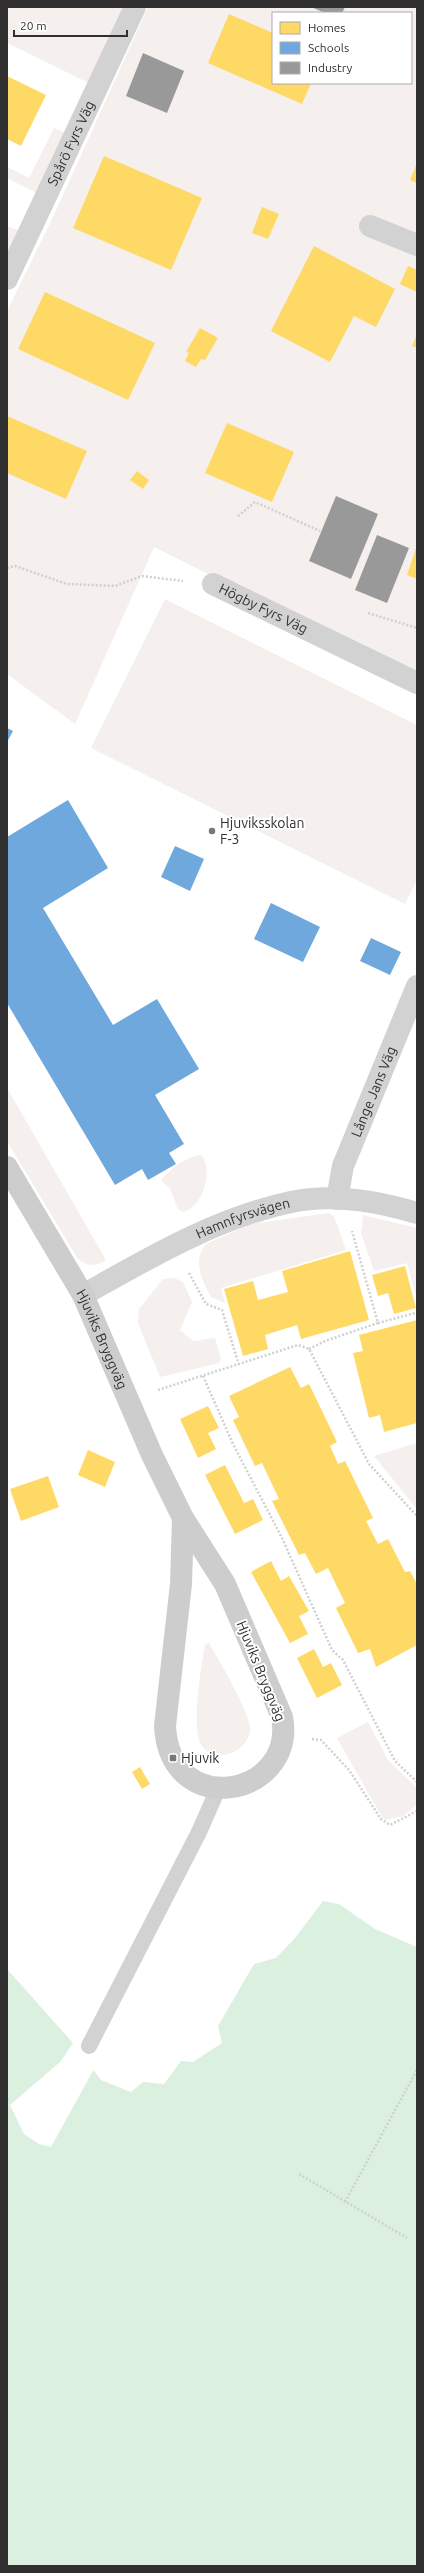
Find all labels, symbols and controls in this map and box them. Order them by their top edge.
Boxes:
scale bar [14,12,127,38]
legend [272,12,412,84]
text: 20 m [20,19,47,32]
text: Homes [308,21,346,34]
text: Schools [308,41,349,54]
text: Industry [308,61,353,74]
street label: Spårö Fyrs Väg [44,98,98,188]
street label: Högby Fyrs Väg [216,580,310,637]
place label: Hjuviksskolan F-3 [220,815,304,847]
marker: Hjuviksskolan F-3 [207,826,217,836]
street label: Långe Jans Väg [348,1044,399,1139]
street label: Hamnfyrsvägen [193,1194,291,1242]
street label: Hjuviks Bryggväg [73,1286,131,1392]
street label: Hjuviks Bryggväg [234,1618,288,1724]
place label: Hjuvik [181,1750,219,1766]
marker: Hjuvik [168,1753,178,1763]

